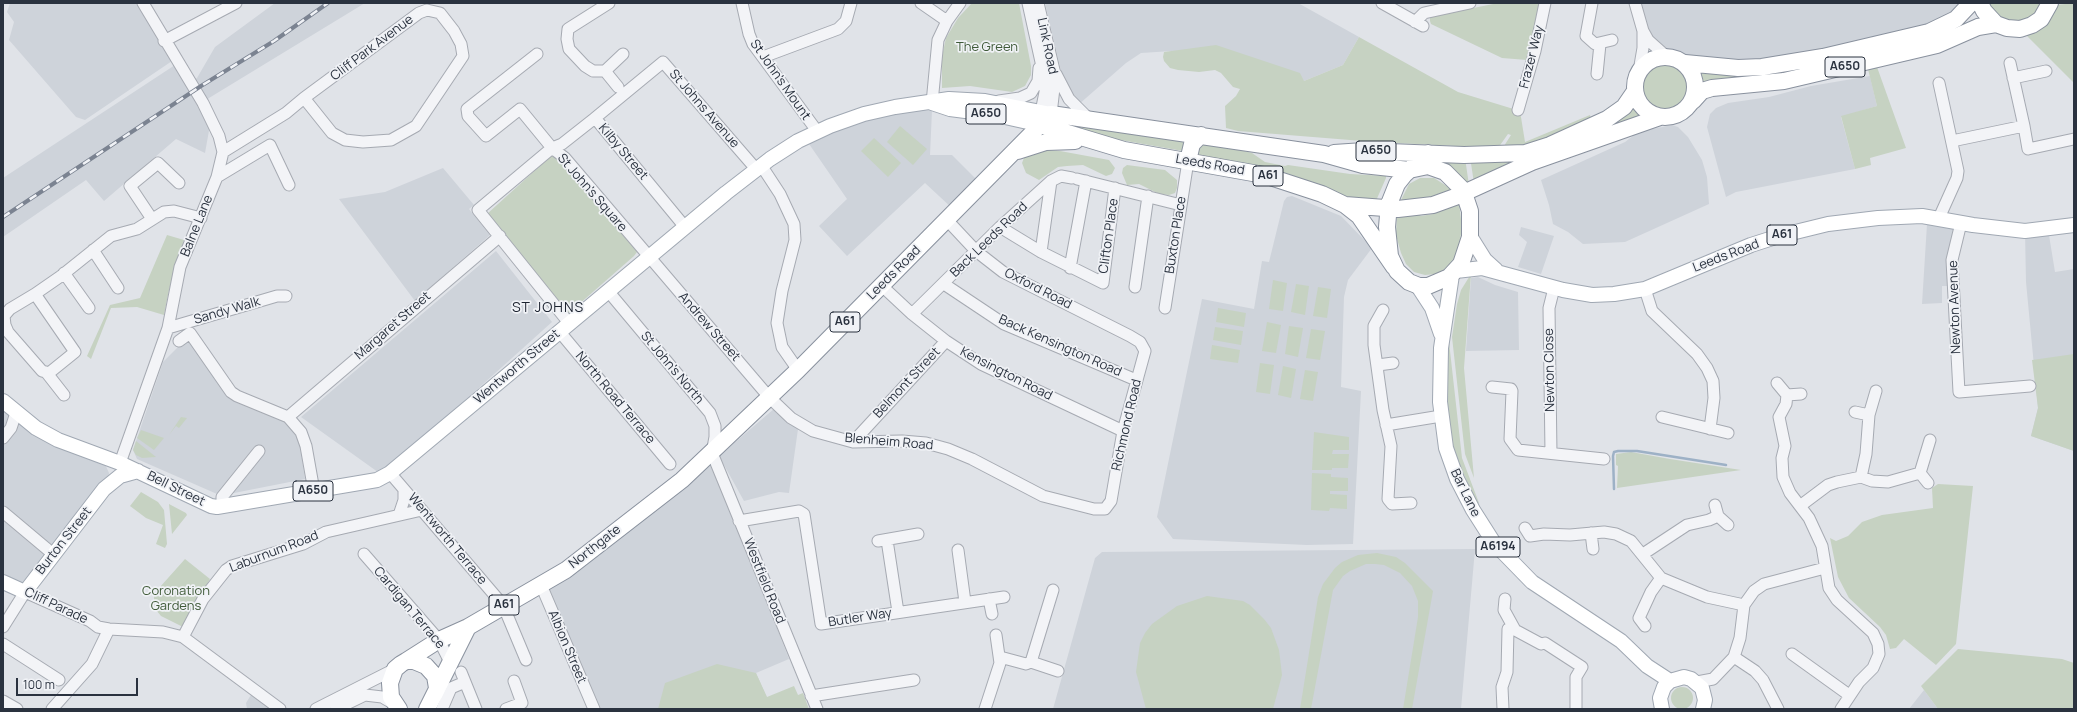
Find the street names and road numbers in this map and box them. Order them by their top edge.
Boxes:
street label: Cliff Park Avenue [328,12,416,84]
street label: Link Road [1033,16,1061,76]
street label: Frazer Way [1517,24,1547,90]
street label: St John's Mount [746,37,814,123]
road number: A650 [1825,57,1865,77]
street label: St Johns Avenue [666,67,742,151]
road number: A650 [966,104,1006,124]
street label: Kilby Street [595,121,651,183]
road number: A650 [1356,141,1396,161]
street label: St John's Square [554,151,630,235]
street label: Leeds Road [1174,151,1246,179]
road number: A61 [1253,166,1283,186]
street label: Balne Lane [178,193,216,259]
street label: Buxton Place [1162,195,1190,275]
street label: Clifton Place [1096,197,1122,275]
street label: Back Leeds Road [947,199,1031,281]
road number: A61 [1767,225,1797,245]
street label: Leeds Road [1691,236,1761,276]
street label: Leeds Road [864,243,924,303]
street label: Newton Avenue [1946,260,1964,354]
street label: Oxford Road [1002,265,1074,313]
street label: Margaret Street [352,289,434,363]
street label: Andrew Street [675,289,743,365]
street label: Sandy Walk [192,294,262,328]
road number: A61 [830,312,860,332]
street label: Back Kensington Road [996,312,1124,380]
street label: Wentworth Street [471,326,563,408]
street label: Newton Close [1541,328,1559,412]
street label: St John's North [637,329,707,407]
street label: Belmont Street [870,344,944,422]
street label: Kensington Road [957,344,1055,404]
street label: North Road Terrace [572,349,658,447]
street label: Richmond Road [1109,378,1145,472]
street label: Blenheim Road [844,430,934,454]
street label: Bar Lane [1447,466,1483,520]
street label: Bell Street [145,468,207,510]
road number: A650 [293,481,333,501]
street label: Wentworth Terrace [404,490,490,588]
street label: Burton Street [33,504,95,578]
street label: Northgate [566,522,624,572]
street label: Laburnum Road [227,528,321,576]
street label: Westfield Road [740,536,788,626]
road number: A6194 [1476,537,1520,557]
street label: Cardigan Terrace [370,564,448,652]
street label: Cliff Parade [22,584,90,628]
road number: A61 [489,595,519,615]
street label: Butler Way [827,605,893,631]
street label: Albion Street [545,608,589,686]

